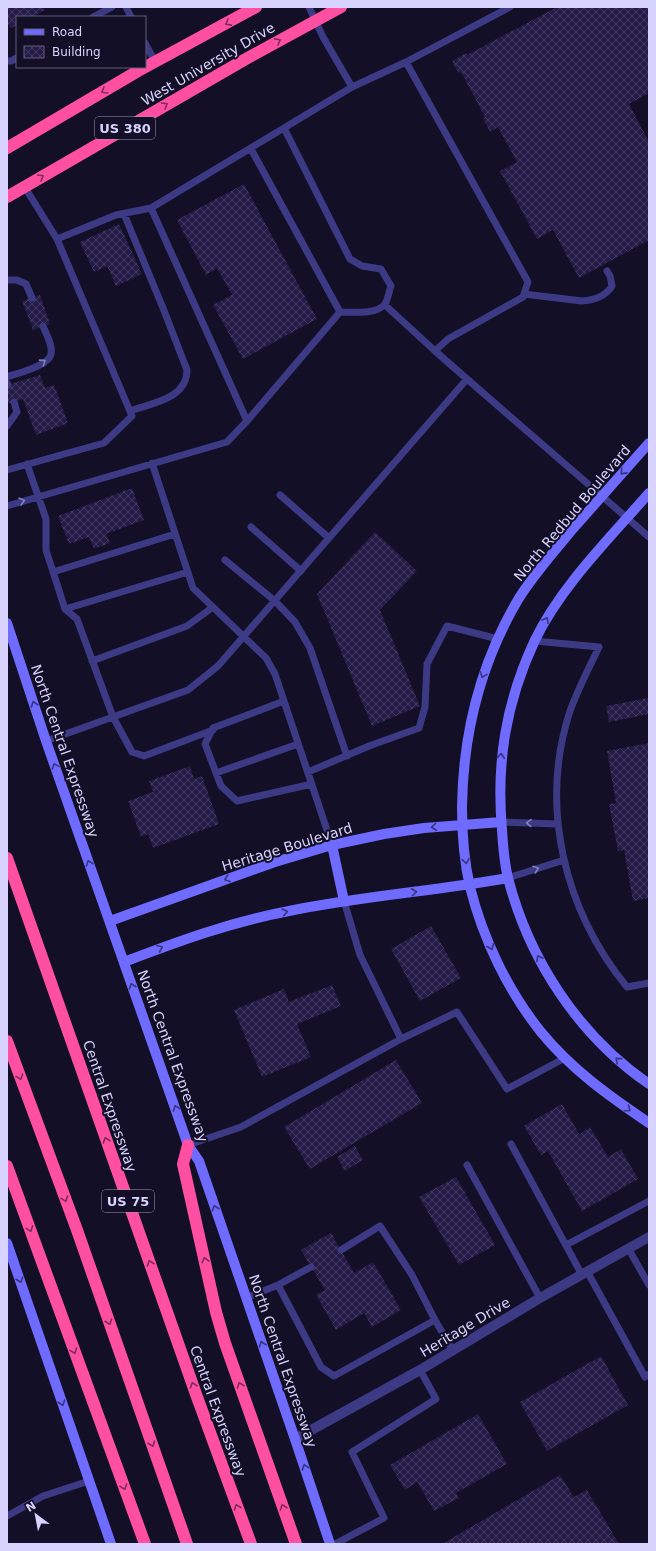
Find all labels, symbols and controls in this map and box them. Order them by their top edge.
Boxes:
legend [16,16,146,68]
one-way arrow [224,18,232,25]
street label: West University Drive [139,19,277,109]
text: Road [52,25,82,39]
one-way arrow [274,39,281,46]
text: Building [52,45,101,59]
one-way arrow [101,86,108,93]
one-way arrow [161,103,168,110]
road number: US 380 [95,117,155,139]
one-way arrow [36,175,44,182]
one-way arrow [39,360,46,367]
street label: North Redbud Boulevard [511,442,633,584]
one-way arrow [620,467,628,475]
one-way arrow [19,497,26,506]
one-way arrow [541,617,548,624]
street label: North Central Expressway [28,662,102,840]
one-way arrow [479,672,488,679]
one-way arrow [30,700,38,707]
one-way arrow [497,753,506,759]
one-way arrow [51,763,59,770]
one-way arrow [526,819,532,827]
street label: Heritage Boulevard [220,820,354,874]
one-way arrow [431,822,437,831]
one-way arrow [461,858,470,864]
one-way arrow [86,860,94,867]
one-way arrow [533,865,540,874]
one-way arrow [224,874,231,882]
one-way arrow [410,888,417,897]
one-way arrow [282,908,288,916]
one-way arrow [486,942,494,950]
one-way arrow [156,945,164,953]
one-way arrow [536,954,544,962]
street label: North Central Expressway [134,968,212,1144]
one-way arrow [129,982,137,989]
street label: Central Expressway [80,1038,140,1174]
one-way arrow [615,1057,623,1064]
one-way arrow [16,1074,24,1081]
one-way arrow [624,1104,631,1112]
one-way arrow [172,1105,180,1112]
one-way arrow [103,1137,111,1144]
road number: US 75 [102,1190,154,1212]
one-way arrow [61,1196,69,1203]
one-way arrow [211,1205,220,1212]
one-way arrow [25,1226,34,1233]
one-way arrow [201,1257,209,1263]
one-way arrow [146,1259,154,1266]
street label: North Central Expressway [246,1272,320,1450]
one-way arrow [15,1276,24,1283]
street label: Heritage Drive [417,1294,513,1360]
one-way arrow [104,1318,113,1325]
one-way arrow [259,1341,267,1348]
street label: Central Expressway [187,1343,249,1479]
one-way arrow [70,1348,78,1355]
one-way arrow [236,1381,245,1388]
one-way arrow [189,1382,197,1389]
one-way arrow [58,1399,66,1406]
one-way arrow [147,1441,156,1448]
one-way arrow [301,1464,309,1471]
one-way arrow [119,1483,127,1490]
north arrow [16,1495,56,1535]
text: N [24,1499,38,1515]
one-way arrow [233,1504,242,1511]
one-way arrow [280,1504,288,1511]

